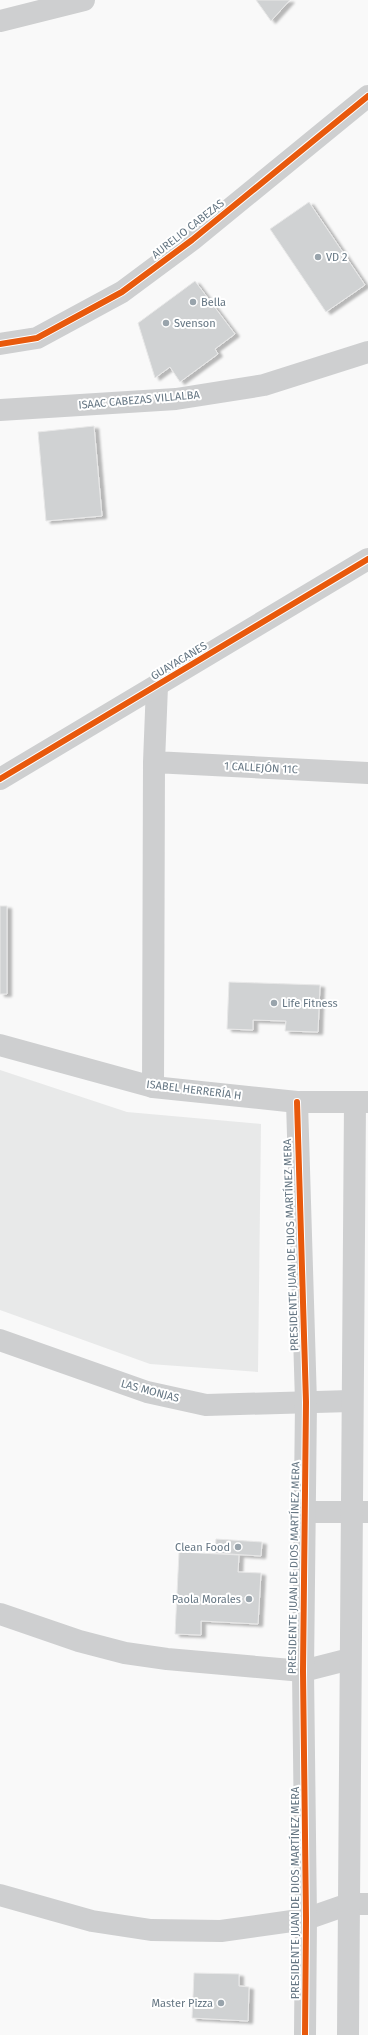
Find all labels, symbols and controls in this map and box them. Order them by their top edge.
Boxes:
street label: AURELIO CABEZAS [149,197,227,261]
place label: VD 2 [326,251,348,264]
marker: VD 2 [313,252,323,262]
place label: Bella [201,296,226,309]
marker: Bella [188,297,198,307]
place label: Svenson [174,317,216,330]
marker: Svenson [161,318,171,328]
street label: ISAAC CABEZAS VILLALBA [78,388,201,412]
street label: GUAYACANES [149,639,209,683]
street label: 1 CALLEJÓN 11C [224,759,298,776]
place label: Life Fitness [282,997,338,1010]
marker: Life Fitness [269,998,279,1008]
street label: ISABEL HERRERÍA H [146,1077,242,1102]
street label: PRESIDENTE JUAN DE DIOS MARTÍNEZ MERA [280,1138,301,1352]
street label: LAS MONJAS [119,1377,181,1405]
street label: PRESIDENTE JUAN DE DIOS MARTÍNEZ MERA [285,1461,302,1674]
place label: Clean Food [175,1541,230,1554]
marker: Clean Food [233,1542,243,1552]
place label: Paola Morales [172,1593,241,1606]
marker: Paola Morales [244,1594,254,1604]
street label: PRESIDENTE JUAN DE DIOS MARTÍNEZ MERA [288,1786,302,1999]
place label: Master Pizza [152,1997,213,2010]
marker: Master Pizza [216,1998,226,2008]

